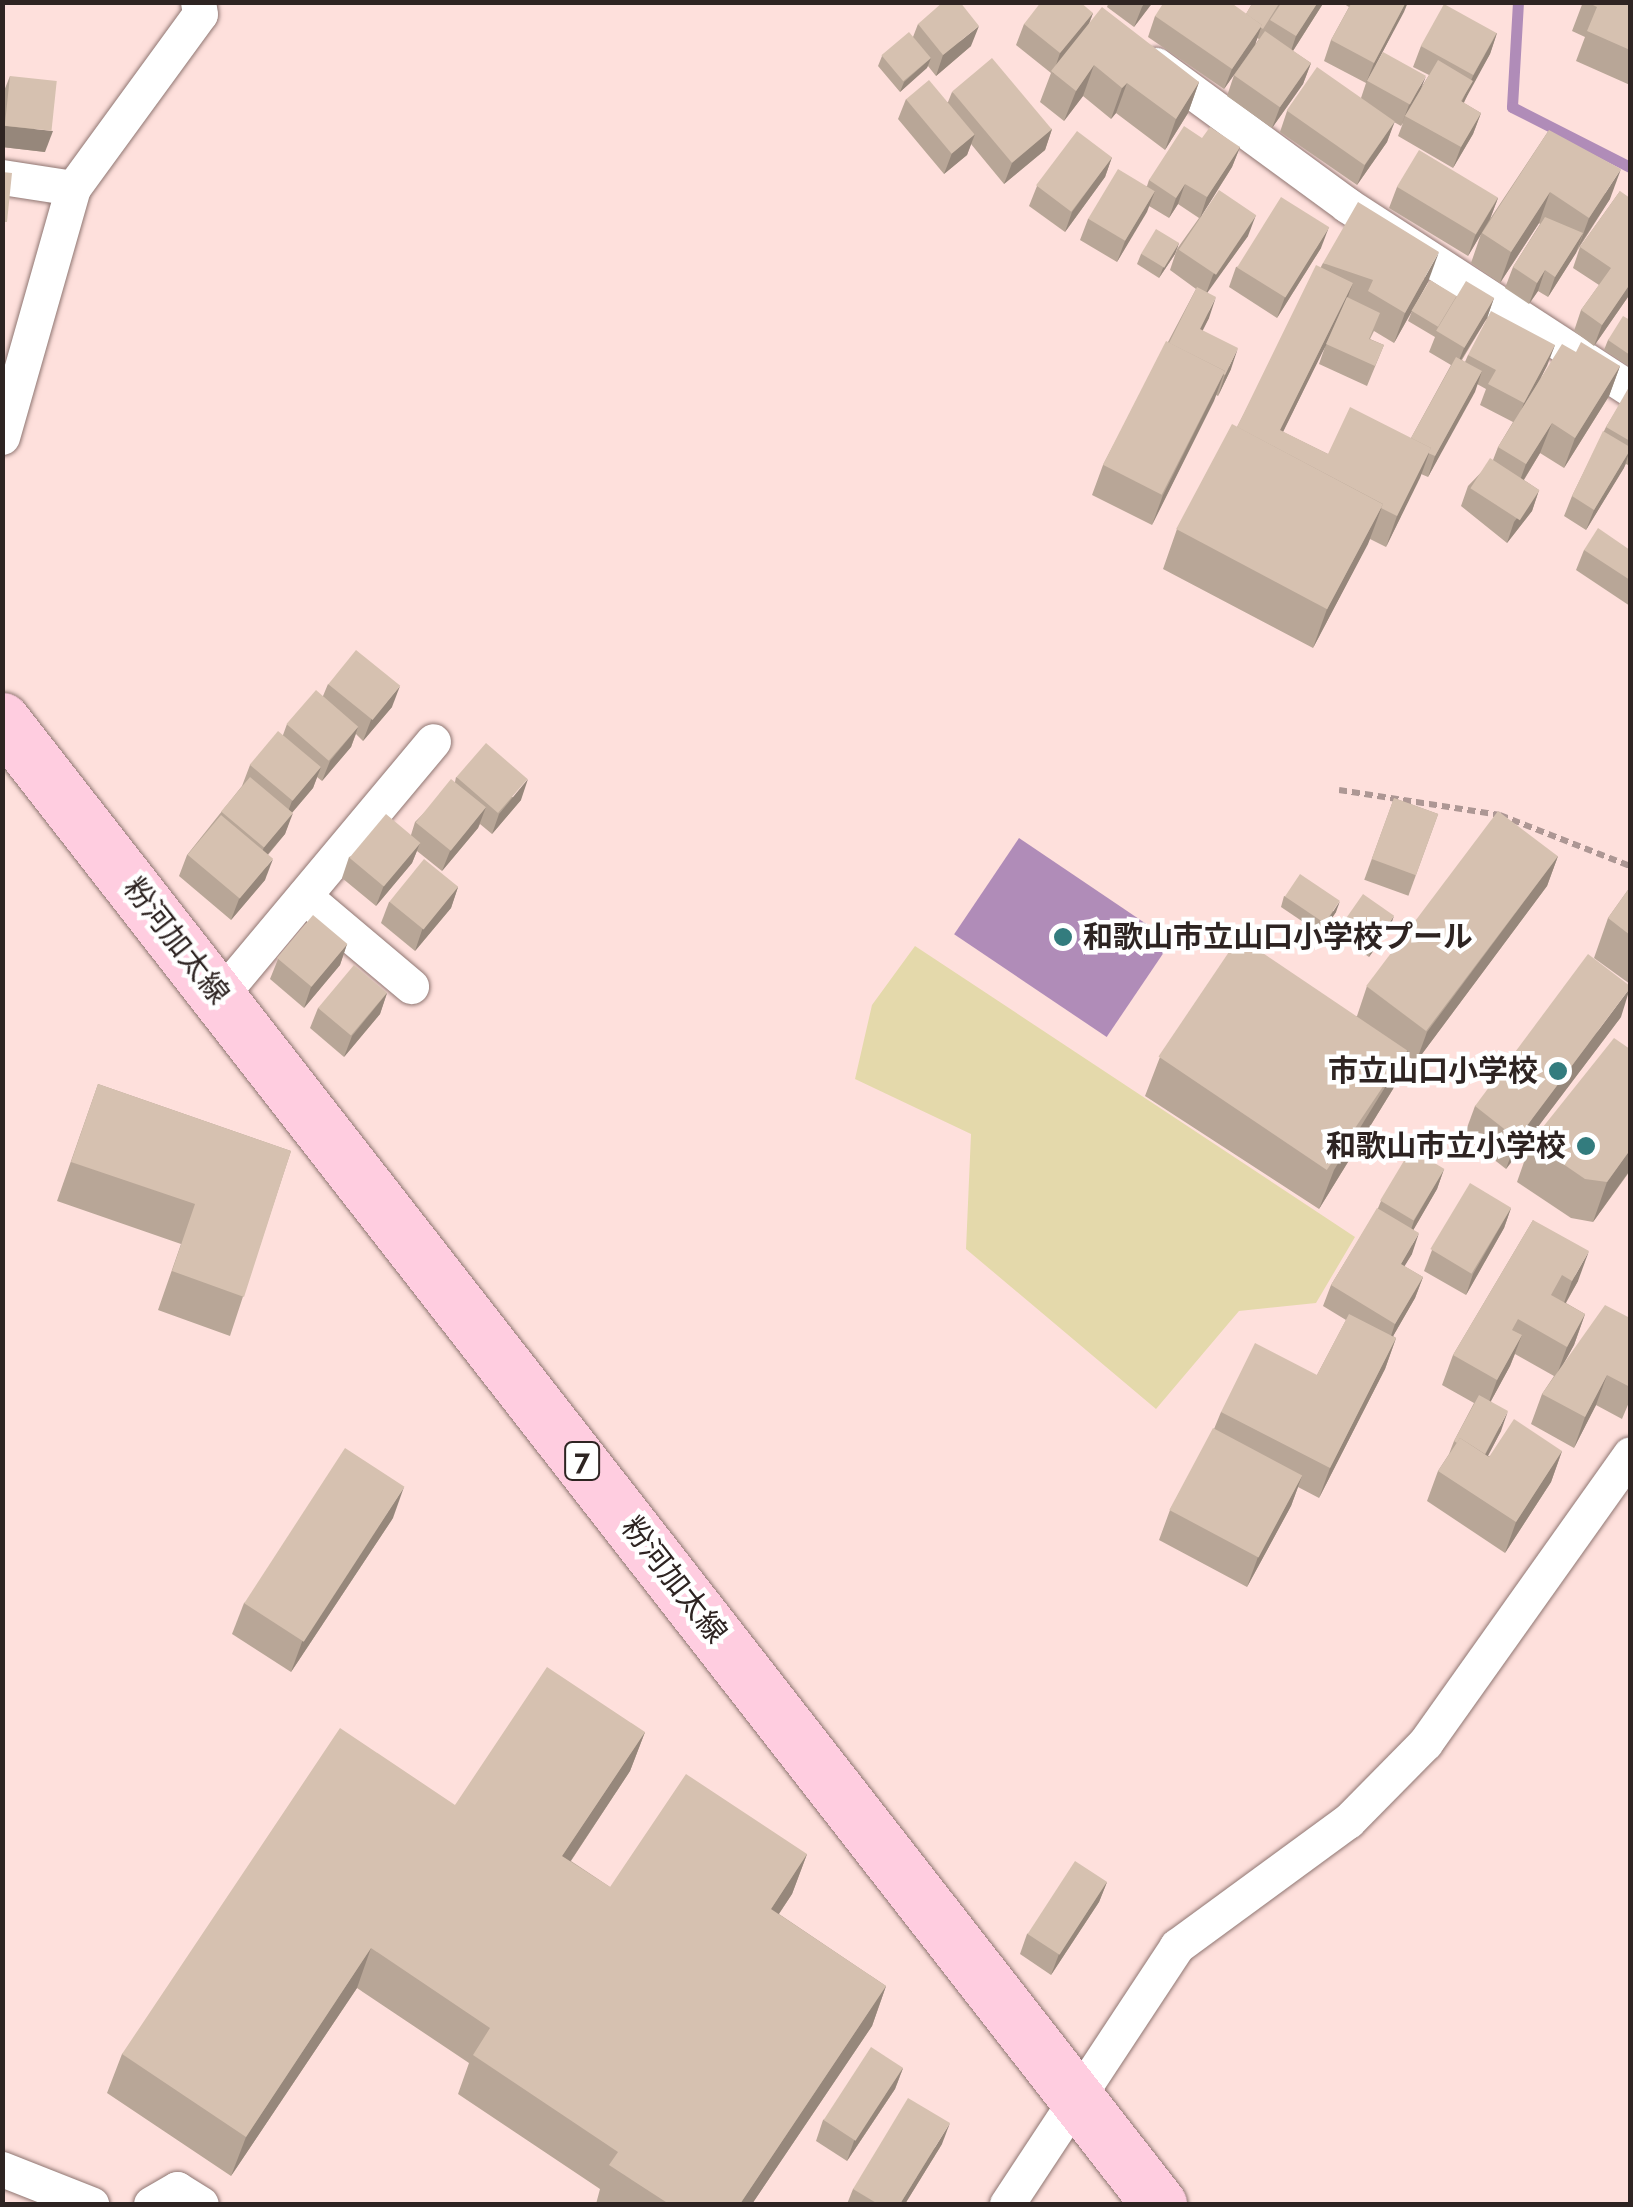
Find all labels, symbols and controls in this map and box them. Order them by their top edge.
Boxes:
street label: 粉河加太線 [116,871,236,1011]
place label: 和歌山市立山口小学校プール [1083,919,1473,955]
marker: 和歌山市立山口小学校プール [1052,926,1074,948]
place label: 市立山口小学校 [1328,1053,1538,1089]
marker: 市立山口小学校 [1547,1060,1569,1082]
place label: 和歌山市立小学校 [1326,1128,1566,1164]
marker: 和歌山市立小学校 [1575,1135,1597,1157]
road number: 7 [562,1438,602,1484]
street label: 粉河加太線 [614,1510,734,1650]

